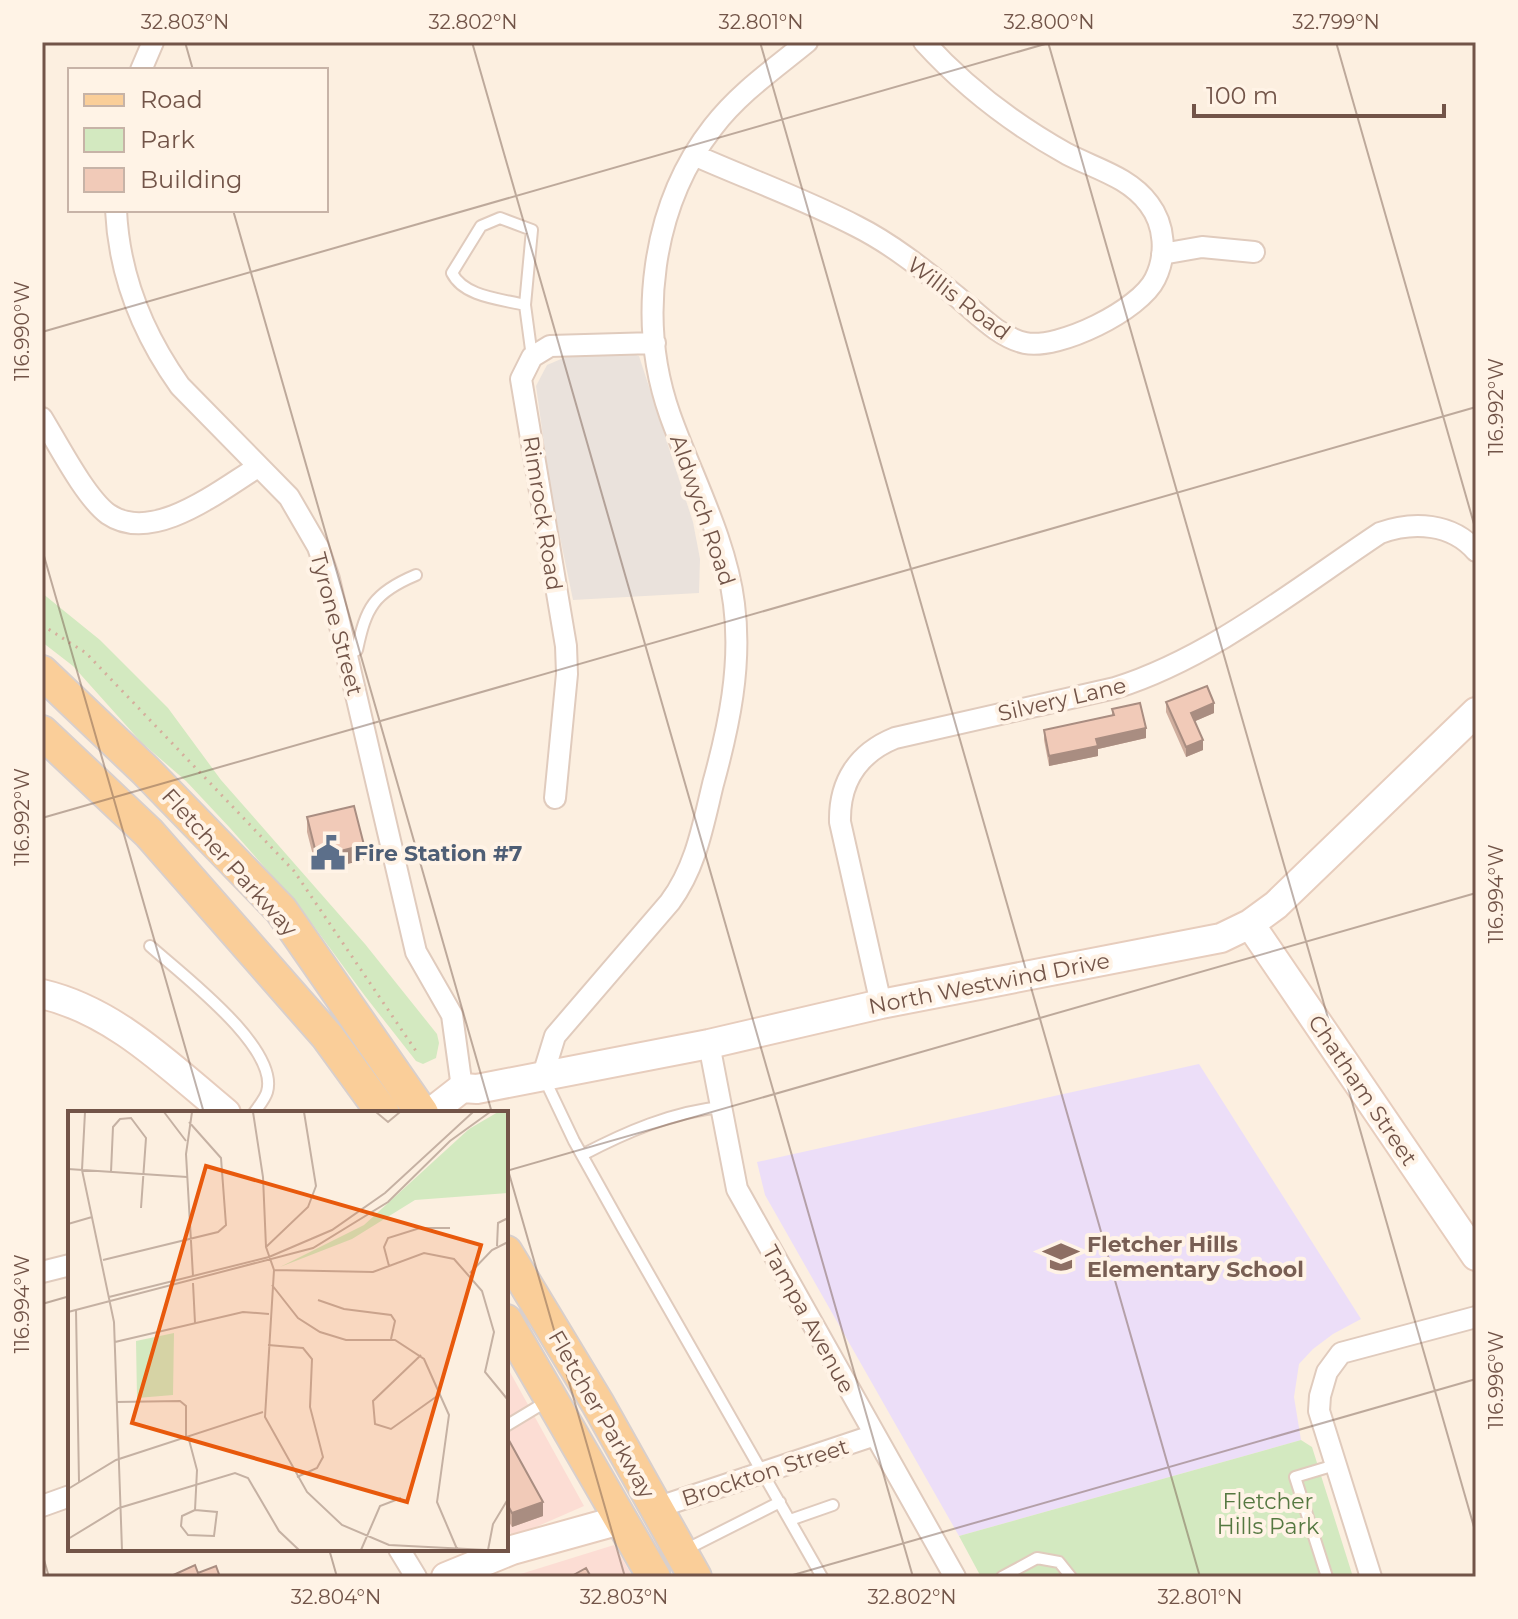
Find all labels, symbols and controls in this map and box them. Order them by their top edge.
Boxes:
text: 32.803°N [141,10,229,34]
text: 32.802°N [428,10,518,34]
text: 32.801°N [718,10,804,34]
text: 32.800°N [1003,10,1095,34]
text: 32.799°N [1292,10,1380,34]
legend [68,68,328,212]
scale bar [1194,68,1444,118]
text: 100 m [1206,81,1278,110]
text: Road [140,85,203,114]
text: Park [140,125,195,154]
text: Building [140,165,243,194]
street label: Willis Road [902,251,1015,346]
text: 116.990°W [10,281,34,381]
text: 116.992°W [1484,358,1508,456]
street label: Aldwych Road [664,431,741,589]
street label: Rimrock Road [517,434,568,592]
street label: Tyrone Street [304,549,369,699]
street label: Silvery Lane [995,672,1129,727]
text: 116.992°W [10,768,34,866]
street label: Fletcher Parkway [156,783,303,942]
public building icon: Fire Station #7 [309,834,347,872]
place label: Fire Station #7 [354,840,522,867]
text: 116.994°W [1484,844,1508,944]
street label: North Westwind Drive [866,947,1112,1020]
street label: Chatham Street [1302,1010,1423,1171]
inset map [68,1111,508,1551]
place label: Fletcher Hills Elementary School [1087,1231,1304,1283]
school or university icon: Fletcher Hills Elementary School [1042,1238,1080,1276]
street label: Tampa Avenue [757,1241,860,1398]
text: 116.994°W [10,1254,34,1354]
street label: Fletcher Parkway [542,1325,661,1503]
text: 116.996°W [1484,1331,1508,1429]
street label: Brockton Street [678,1433,852,1512]
park label: Fletcher Hills Park [1217,1488,1320,1540]
text: 32.804°N [291,1585,381,1609]
text: 32.803°N [580,1585,668,1609]
text: 32.802°N [867,1585,957,1609]
text: 32.801°N [1157,1585,1243,1609]

